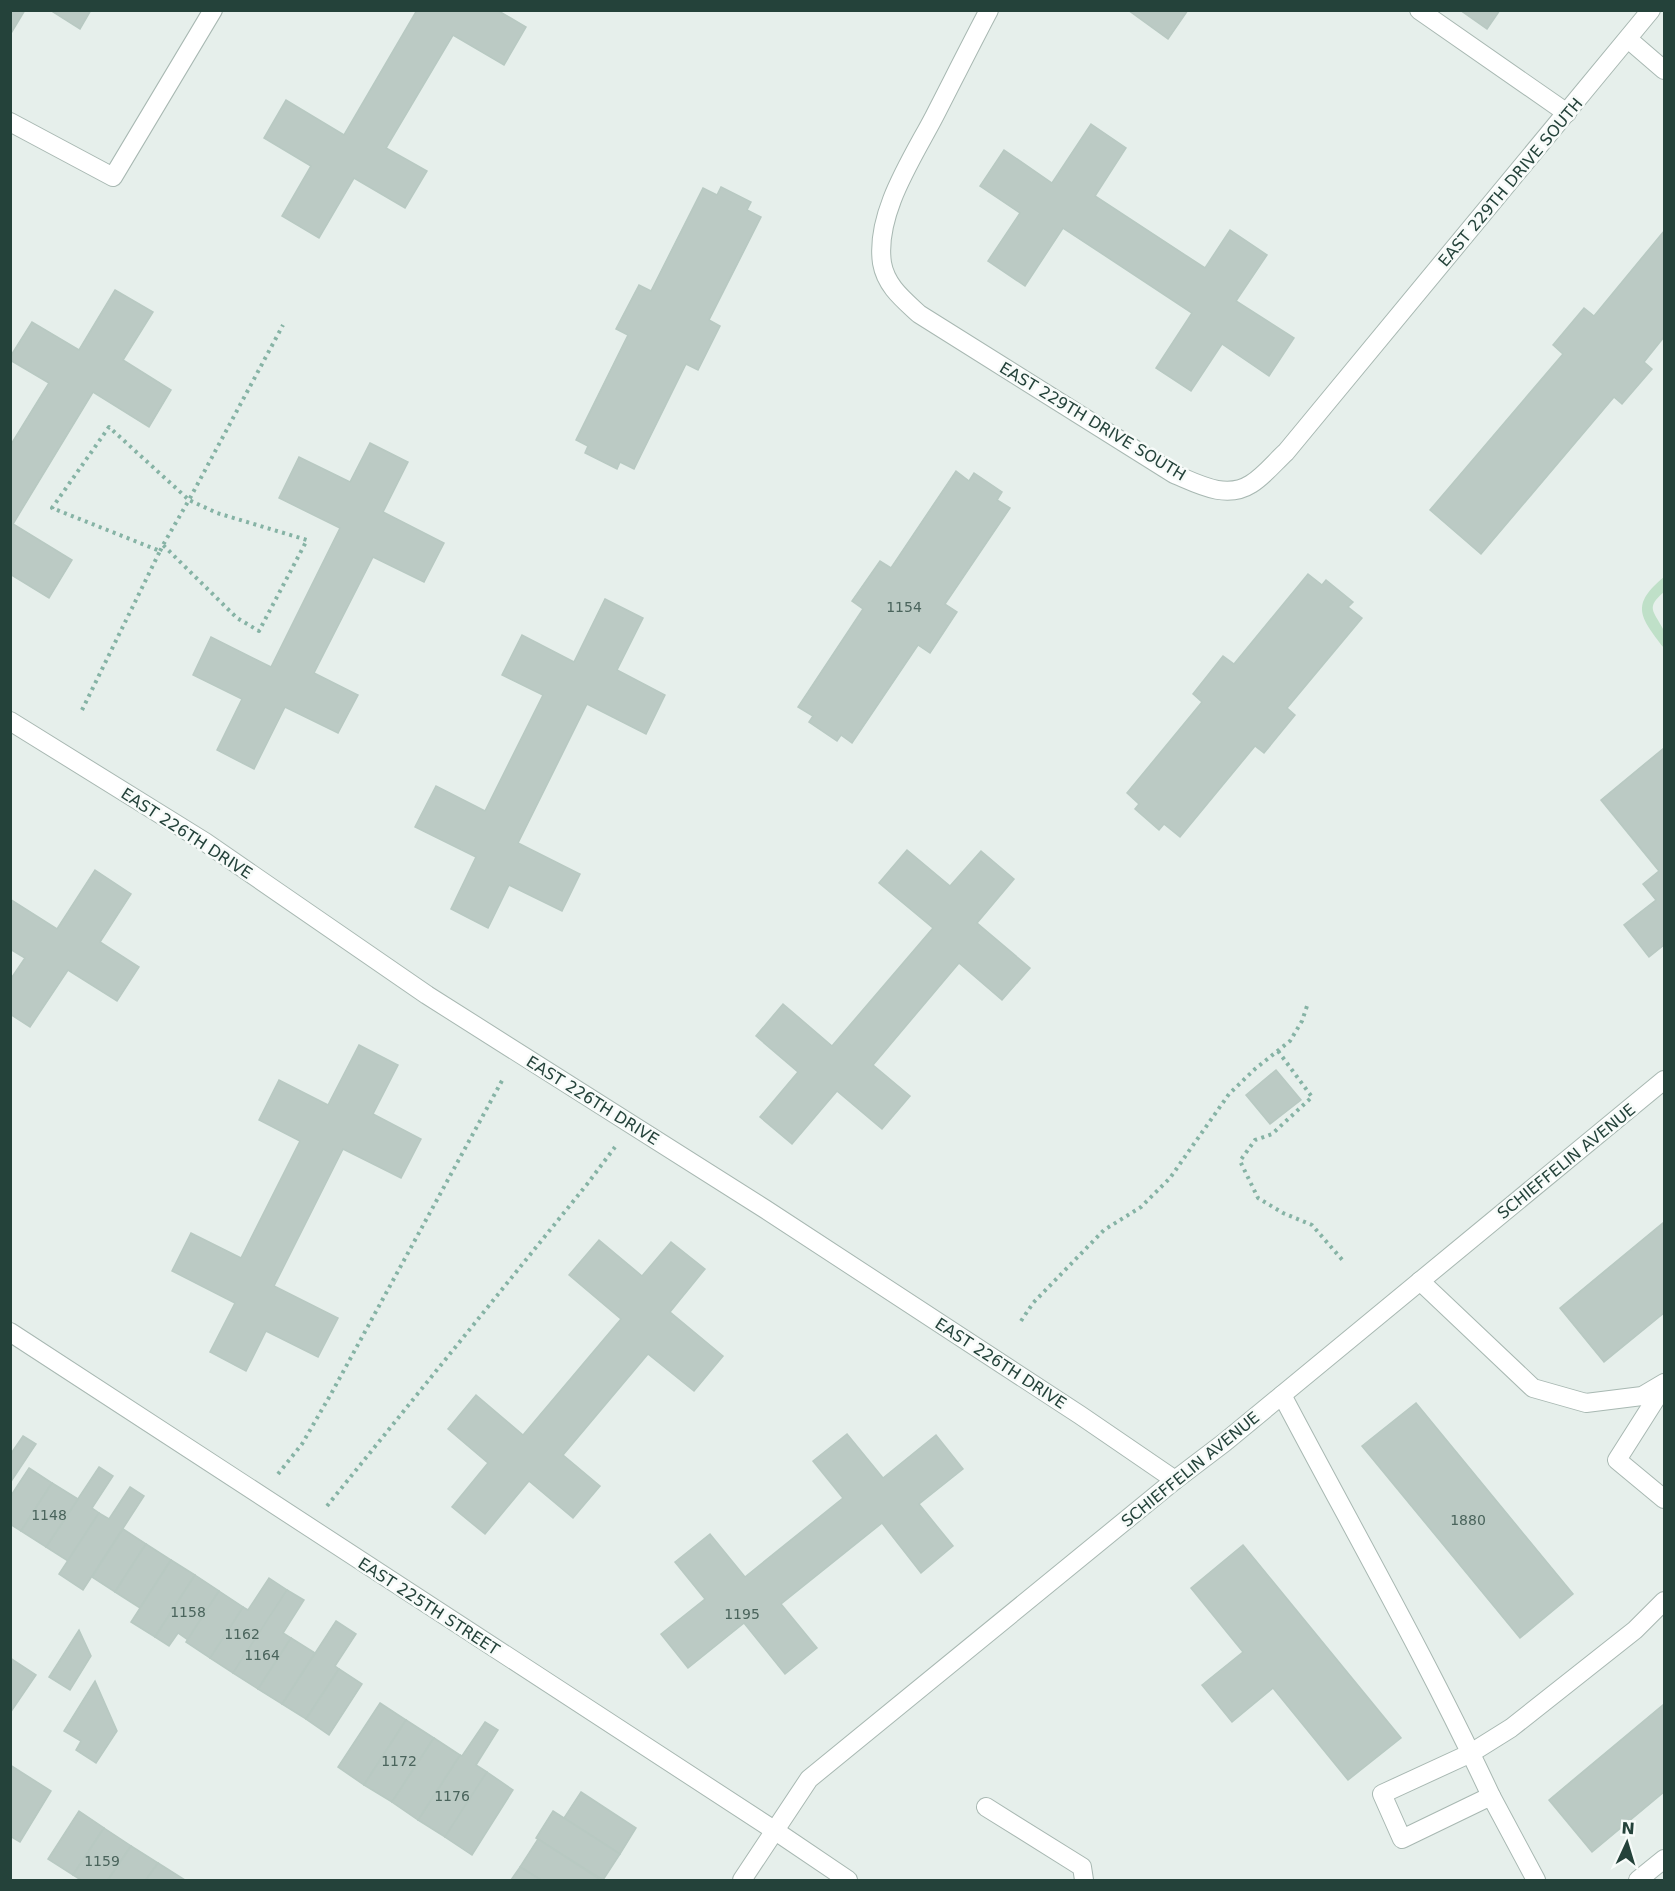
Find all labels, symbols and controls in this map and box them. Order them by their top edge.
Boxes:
street label: EAST 229TH DRIVE SOUTH [1434,94,1586,270]
street label: EAST 229TH DRIVE SOUTH [996,358,1189,485]
house number: 1154 [886,599,922,615]
street label: EAST 226TH DRIVE [118,784,256,883]
street label: EAST 226TH DRIVE [523,1052,663,1149]
street label: SCHIEFFELIN AVENUE [1493,1100,1639,1223]
street label: EAST 226TH DRIVE [932,1314,1070,1413]
street label: SCHIEFFELIN AVENUE [1117,1408,1263,1531]
house number: 1148 [31,1507,67,1523]
house number: 1880 [1450,1512,1486,1528]
street label: EAST 225TH STREET [355,1554,503,1659]
house number: 1158 [170,1604,206,1620]
house number: 1195 [724,1606,760,1622]
house number: 1162 [224,1626,260,1642]
house number: 1164 [244,1647,280,1663]
house number: 1172 [381,1753,417,1769]
house number: 1176 [434,1788,470,1804]
north arrow [1597,1813,1657,1873]
text: N [1621,1819,1635,1838]
house number: 1159 [84,1853,120,1869]

